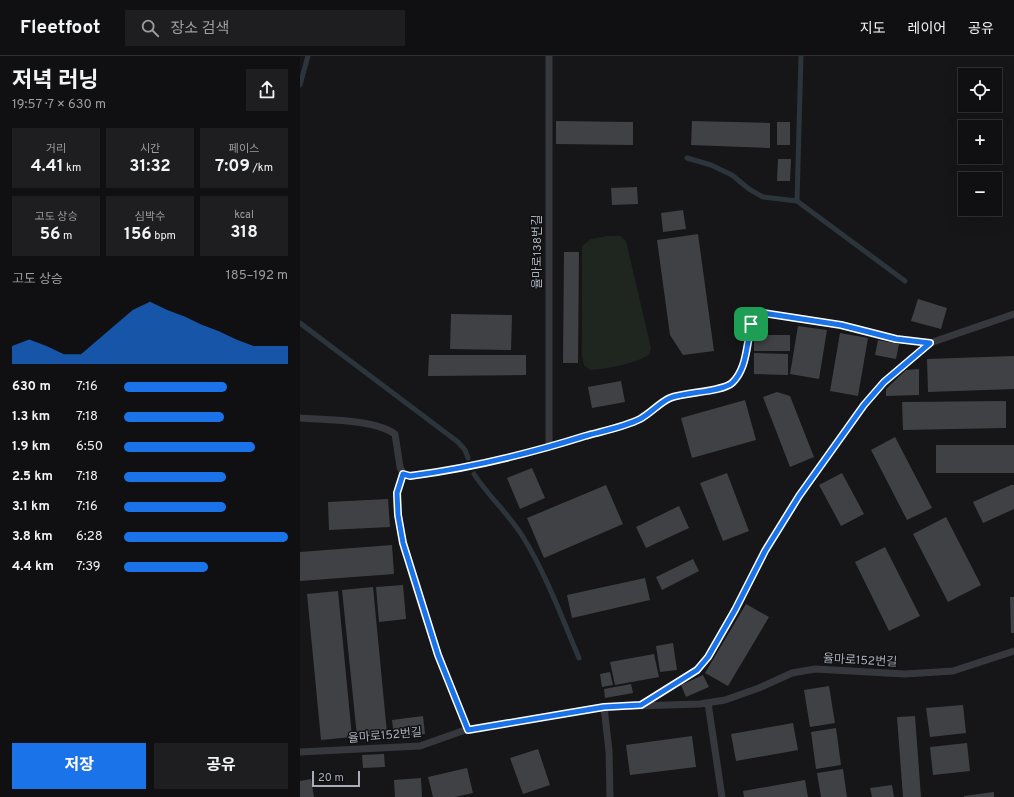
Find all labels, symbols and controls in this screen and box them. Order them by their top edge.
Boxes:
search box [125,10,405,46]
text: Fleetfoot [20,16,101,40]
icon: search [139,17,161,39]
text: 장소 검색 [171,20,229,39]
text: 지도 [860,21,886,38]
text: 레이어 [908,21,946,38]
text: 공유 [968,21,994,38]
text: 저녁 러닝 [12,68,98,95]
map controls [958,68,1002,216]
button: locate [958,68,1002,112]
button: share [246,69,288,111]
text: 19:57 · 7 × 630 m [12,97,106,113]
button: + [958,120,1002,164]
text: 거리 [46,142,66,156]
text: 시간 [140,142,160,156]
text: 페이스 [229,142,259,156]
text: 4.41 [31,156,63,178]
text: 31:32 [129,156,171,178]
text: 7:09 [215,156,250,178]
text: km [63,161,81,175]
text: /km [250,161,273,175]
button: − [958,172,1002,216]
text: kcal [234,208,254,222]
text: 고도 상승 [34,210,78,224]
text: 심박수 [135,210,165,224]
street label: 율마로138번길 [530,215,546,289]
text: 318 [230,222,258,244]
text: 56 [40,224,60,246]
text: 156 [124,224,152,246]
text: m [60,229,72,243]
text: bpm [152,229,176,243]
text: 185–192 m [226,268,288,284]
text: 고도 상승 [12,272,63,288]
pin [734,307,768,341]
icon: arrive [740,313,762,335]
text: 630 m [12,379,51,395]
text: 7:16 [76,379,98,395]
text: 1.3 km [12,409,50,425]
text: 7:18 [76,409,98,425]
text: 1.9 km [12,439,50,455]
text: 6:50 [76,439,103,455]
text: 2.5 km [12,469,53,485]
text: 7:18 [76,469,98,485]
text: 3.1 km [12,499,50,515]
text: 7:16 [76,499,98,515]
text: 3.8 km [12,529,53,545]
text: 6:28 [76,529,103,545]
text: 4.4 km [12,559,54,575]
text: 7:39 [76,559,101,575]
street label: 율마로152번길 [822,651,898,671]
street label: 율마로152번길 [347,725,423,747]
button: 저장 [12,743,146,789]
button: 공유 [154,743,288,789]
scale bar [312,769,360,788]
text: 20 m [318,771,344,785]

